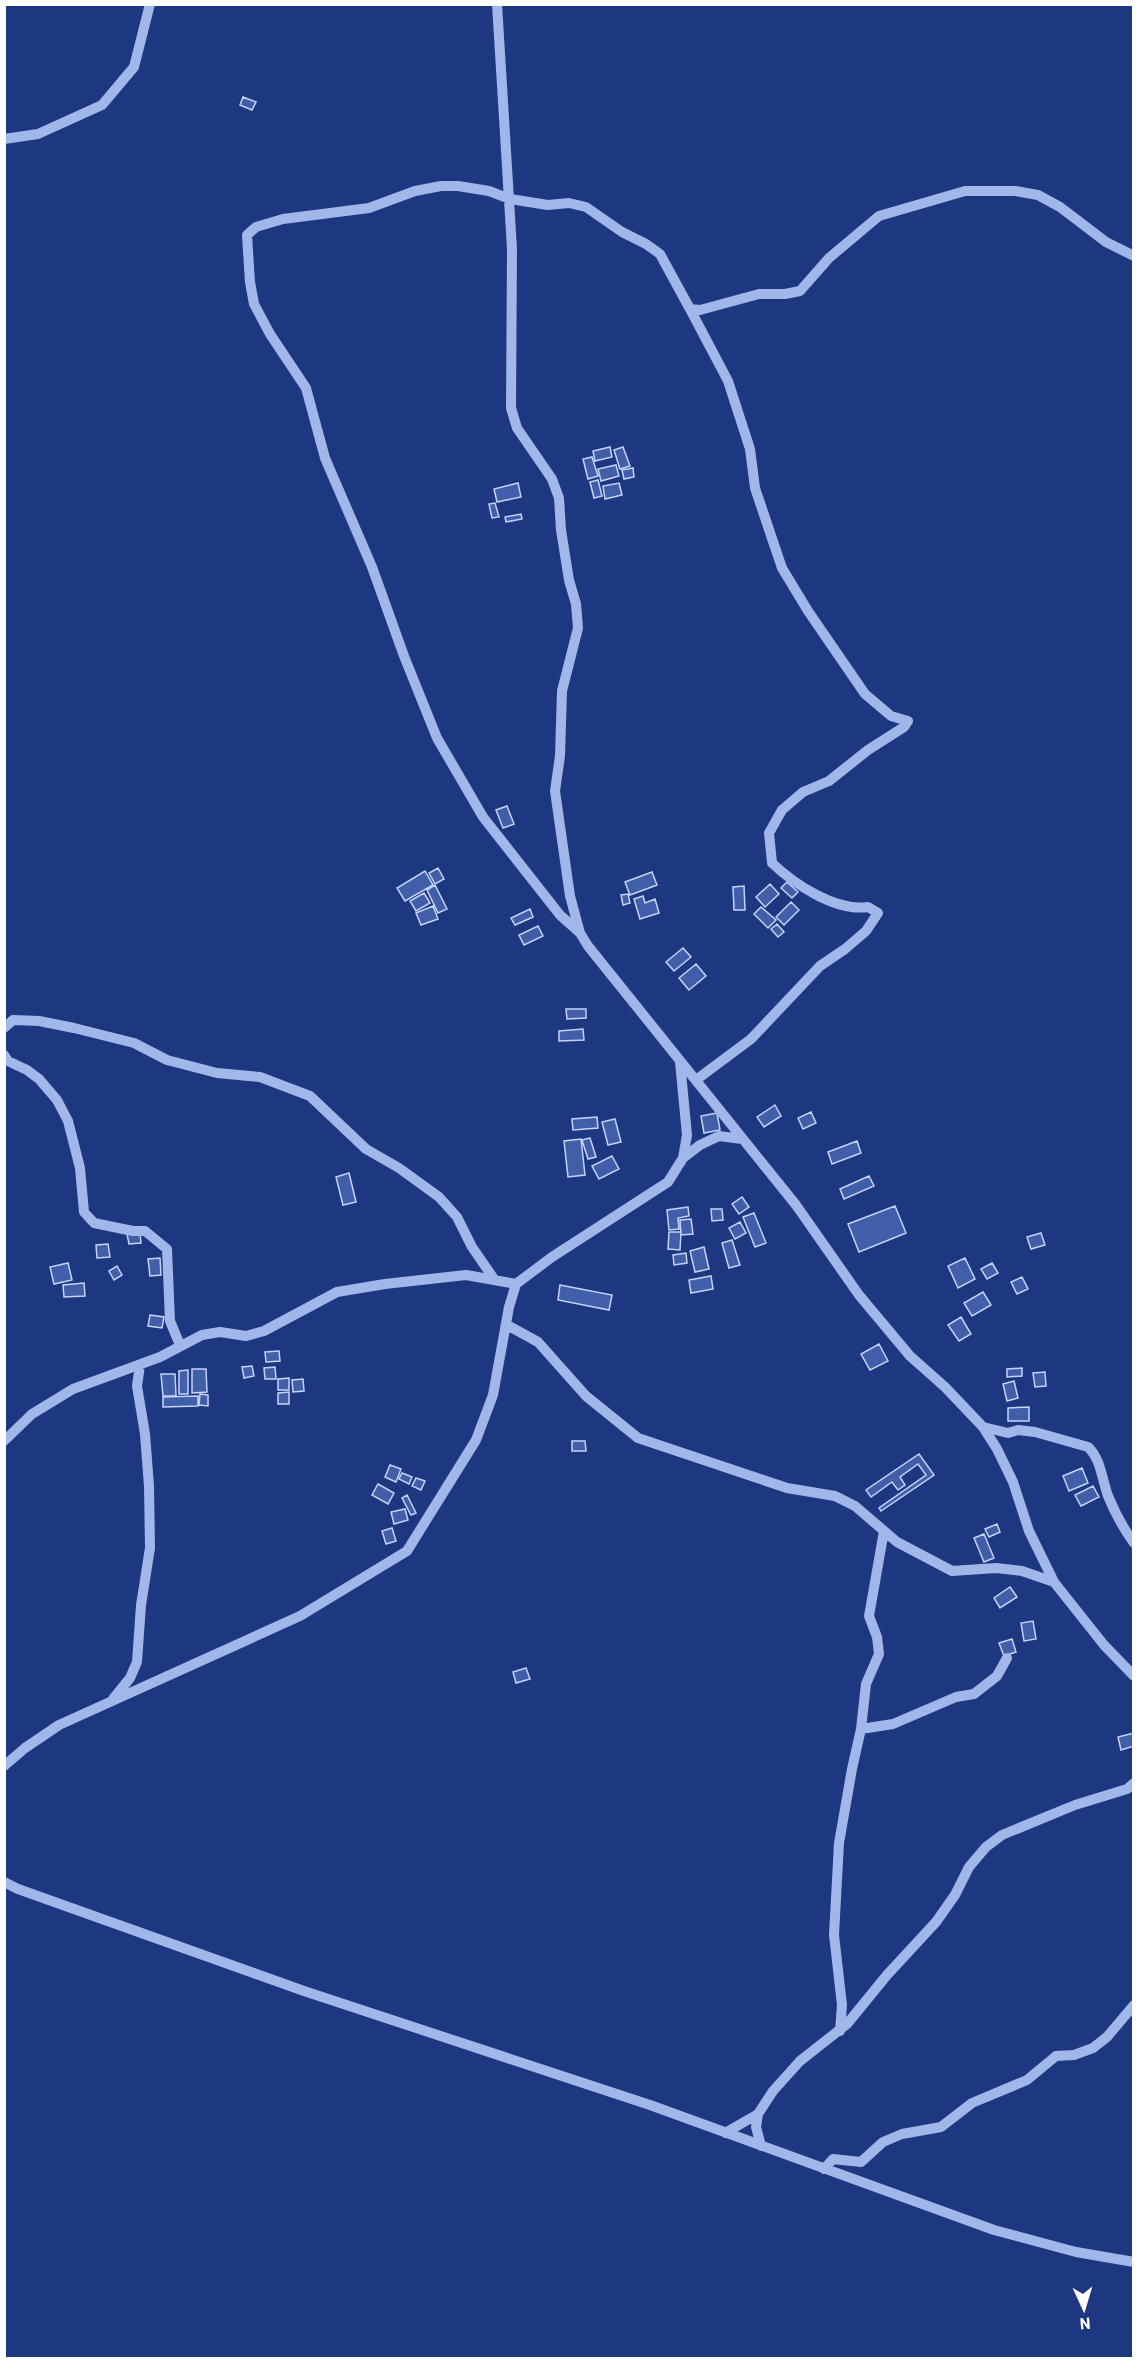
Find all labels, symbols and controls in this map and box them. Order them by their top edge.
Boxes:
north arrow [1054,2279,1114,2339]
text: N [1079,2315,1091,2334]

